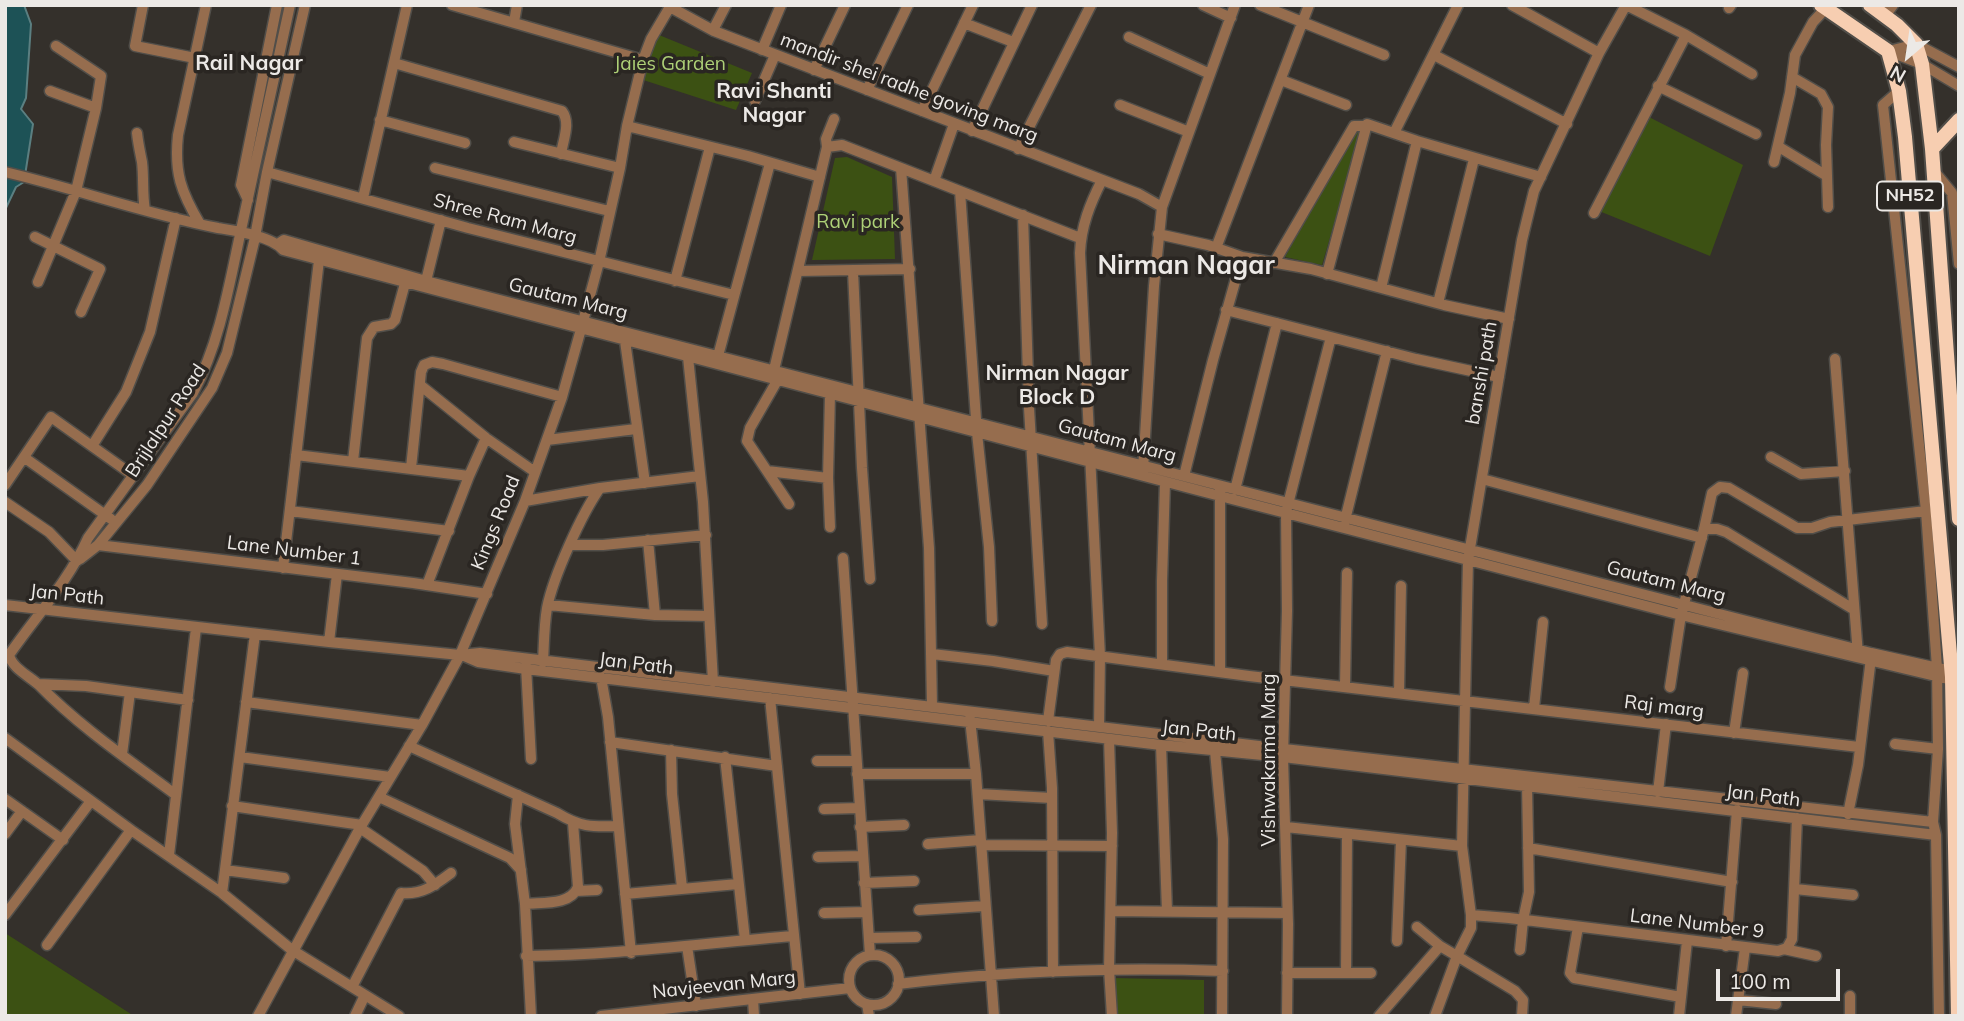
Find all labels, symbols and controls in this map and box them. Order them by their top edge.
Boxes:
north arrow [1873,21,1943,91]
street label: mandir shei radhe goving marg [777,28,1041,148]
district label: Rail Nagar [195,51,303,77]
park label: Jaies Garden [614,53,726,75]
text: N [1886,60,1910,88]
district label: Ravi Shanti Nagar [716,79,832,129]
road number: NH52 [1877,182,1943,210]
street label: Shree Ram Marg [431,189,579,249]
park label: Ravi park [816,211,900,233]
district label: Nirman Nagar [1097,250,1275,282]
street label: Gautam Marg [506,273,630,325]
street label: banshi path [1462,320,1502,426]
street label: Brijlalpur Road [121,360,211,482]
district label: Nirman Nagar Block D [985,361,1129,411]
street label: Gautam Marg [1055,414,1179,468]
street label: Kings Road [467,472,525,574]
street label: Lane Number 1 [226,531,362,571]
street label: Gautam Marg [1604,556,1728,608]
street label: Jan Path [29,580,105,610]
street label: Jan Path [597,648,675,680]
street label: Vishwakarma Marg [1258,674,1280,846]
street label: Raj marg [1623,691,1705,723]
street label: Jan Path [1161,716,1237,746]
street label: Jan Path [1724,780,1802,812]
street label: Lane Number 9 [1629,904,1765,944]
scale bar [1719,954,1843,998]
street label: Navjeevan Marg [651,966,797,1004]
text: 100 m [1729,968,1791,994]

